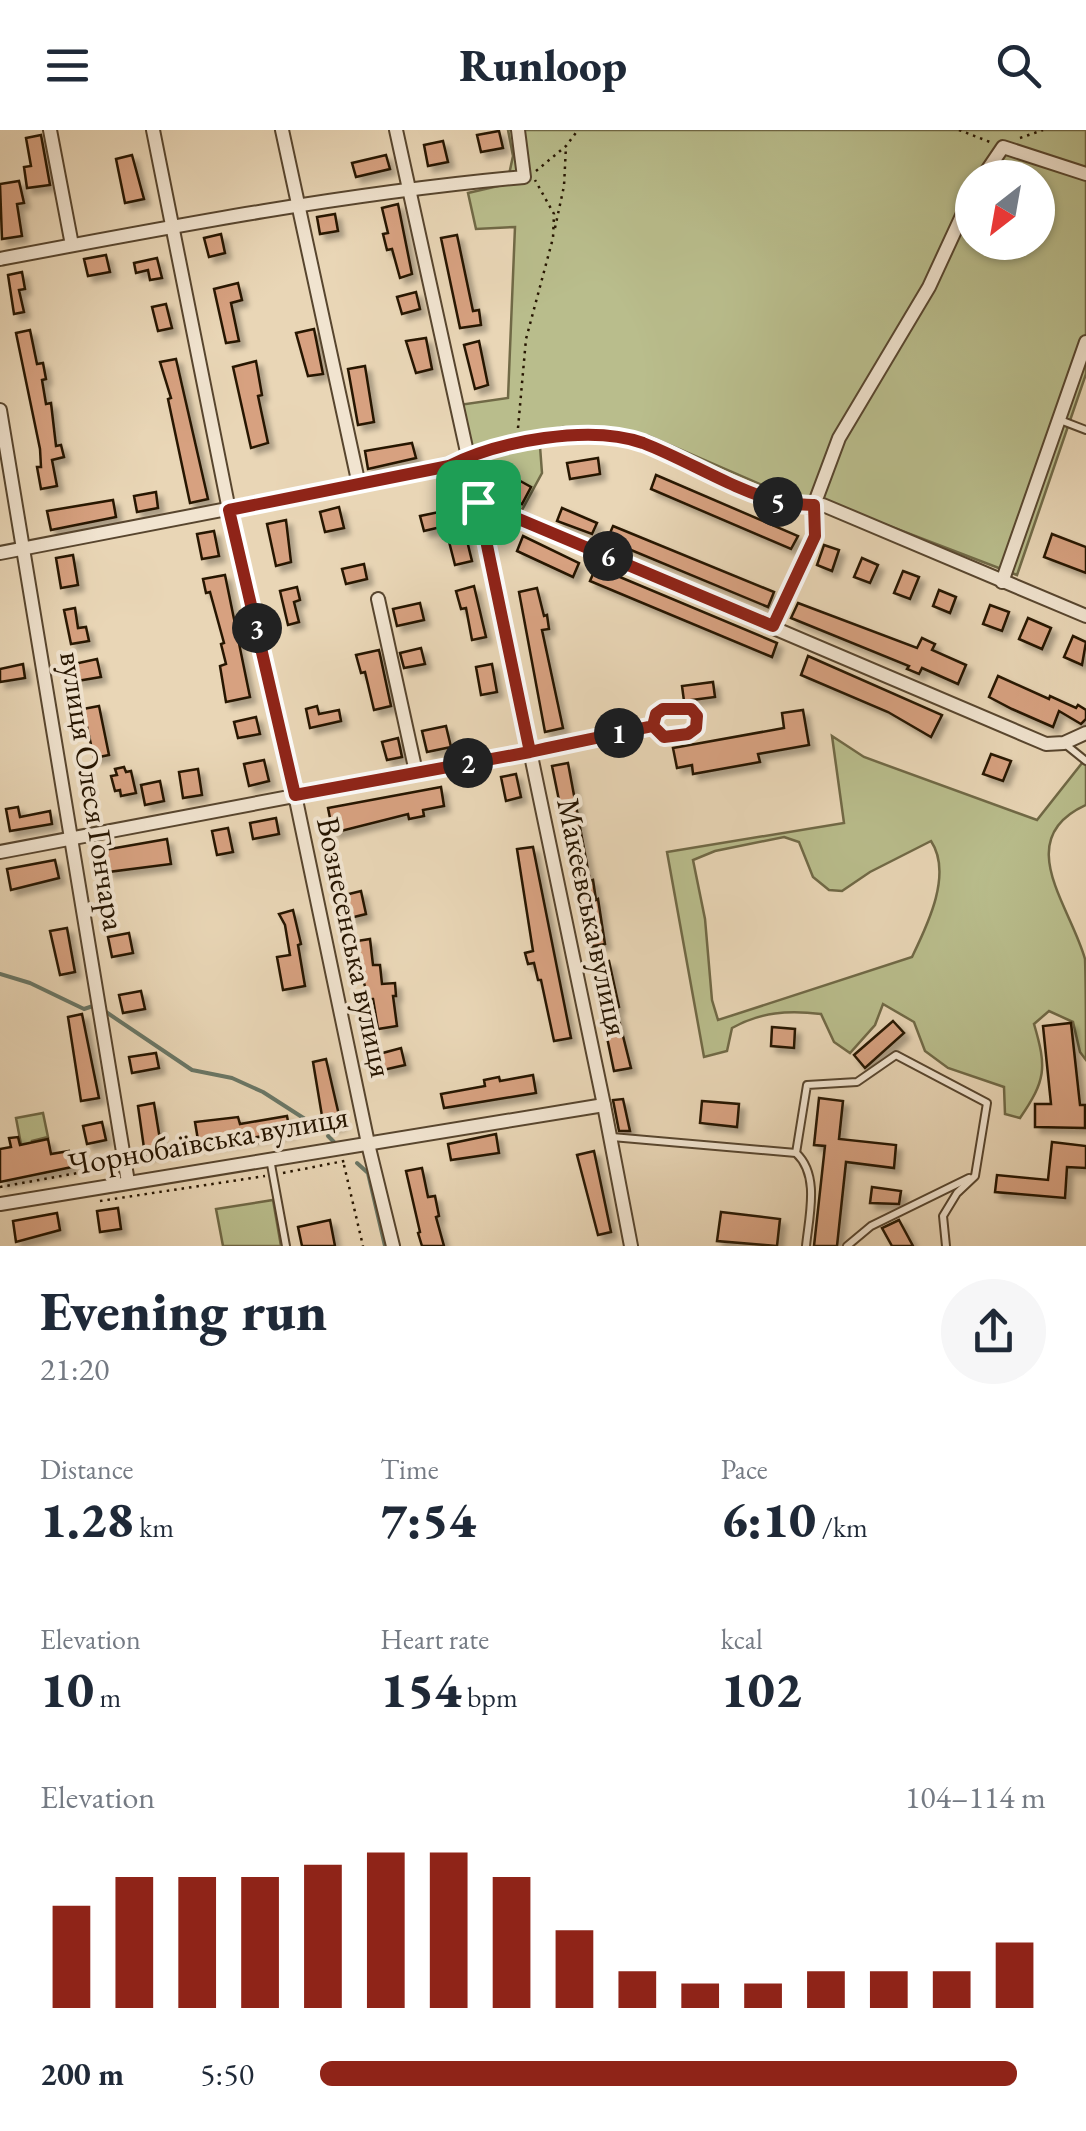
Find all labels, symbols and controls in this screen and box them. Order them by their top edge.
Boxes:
text: Runloop [459,36,627,94]
icon: menu [40,38,95,93]
icon: search [991,38,1046,93]
north arrow [955,160,1055,260]
map controls [955,160,1055,260]
pin [436,460,521,545]
icon: arrive [451,475,506,530]
pin: 5 [753,477,803,527]
text: 5 [771,484,785,520]
pin: 6 [583,531,633,581]
text: 6 [601,538,615,574]
pin: 3 [232,603,282,653]
text: 3 [250,610,264,646]
street label: вулиця Олеся Гончара [50,648,136,934]
pin: 1 [594,708,644,758]
text: 1 [612,715,626,751]
pin: 2 [443,738,493,788]
text: 2 [461,745,475,781]
street label: Макеєвська вулиця [547,794,639,1040]
street label: Вознесенська вулиця [307,813,403,1081]
street label: Чорнобаївська вулиця [65,1095,351,1185]
text: Evening run [40,1275,327,1346]
button: share [941,1279,1046,1384]
text: 21:20 [40,1348,109,1390]
text: Distance [40,1451,134,1487]
text: Time [380,1451,439,1487]
text: Pace [721,1451,768,1487]
text: 1.28 [40,1487,134,1552]
text: 7:54 [380,1487,476,1552]
text: 6:10 [721,1487,816,1552]
text: km [134,1509,174,1545]
text: /km [816,1509,868,1545]
text: Elevation [40,1621,141,1657]
text: Heart rate [380,1621,489,1657]
text: kcal [721,1621,763,1657]
text: 10 [40,1657,94,1722]
text: 154 [380,1657,461,1722]
text: 102 [721,1657,802,1722]
text: m [94,1679,121,1715]
text: bpm [461,1679,518,1715]
text: Elevation [40,1776,155,1818]
text: 104–114 m [905,1776,1046,1818]
text: 200 m [40,2053,124,2095]
text: 5:50 [200,2053,254,2095]

